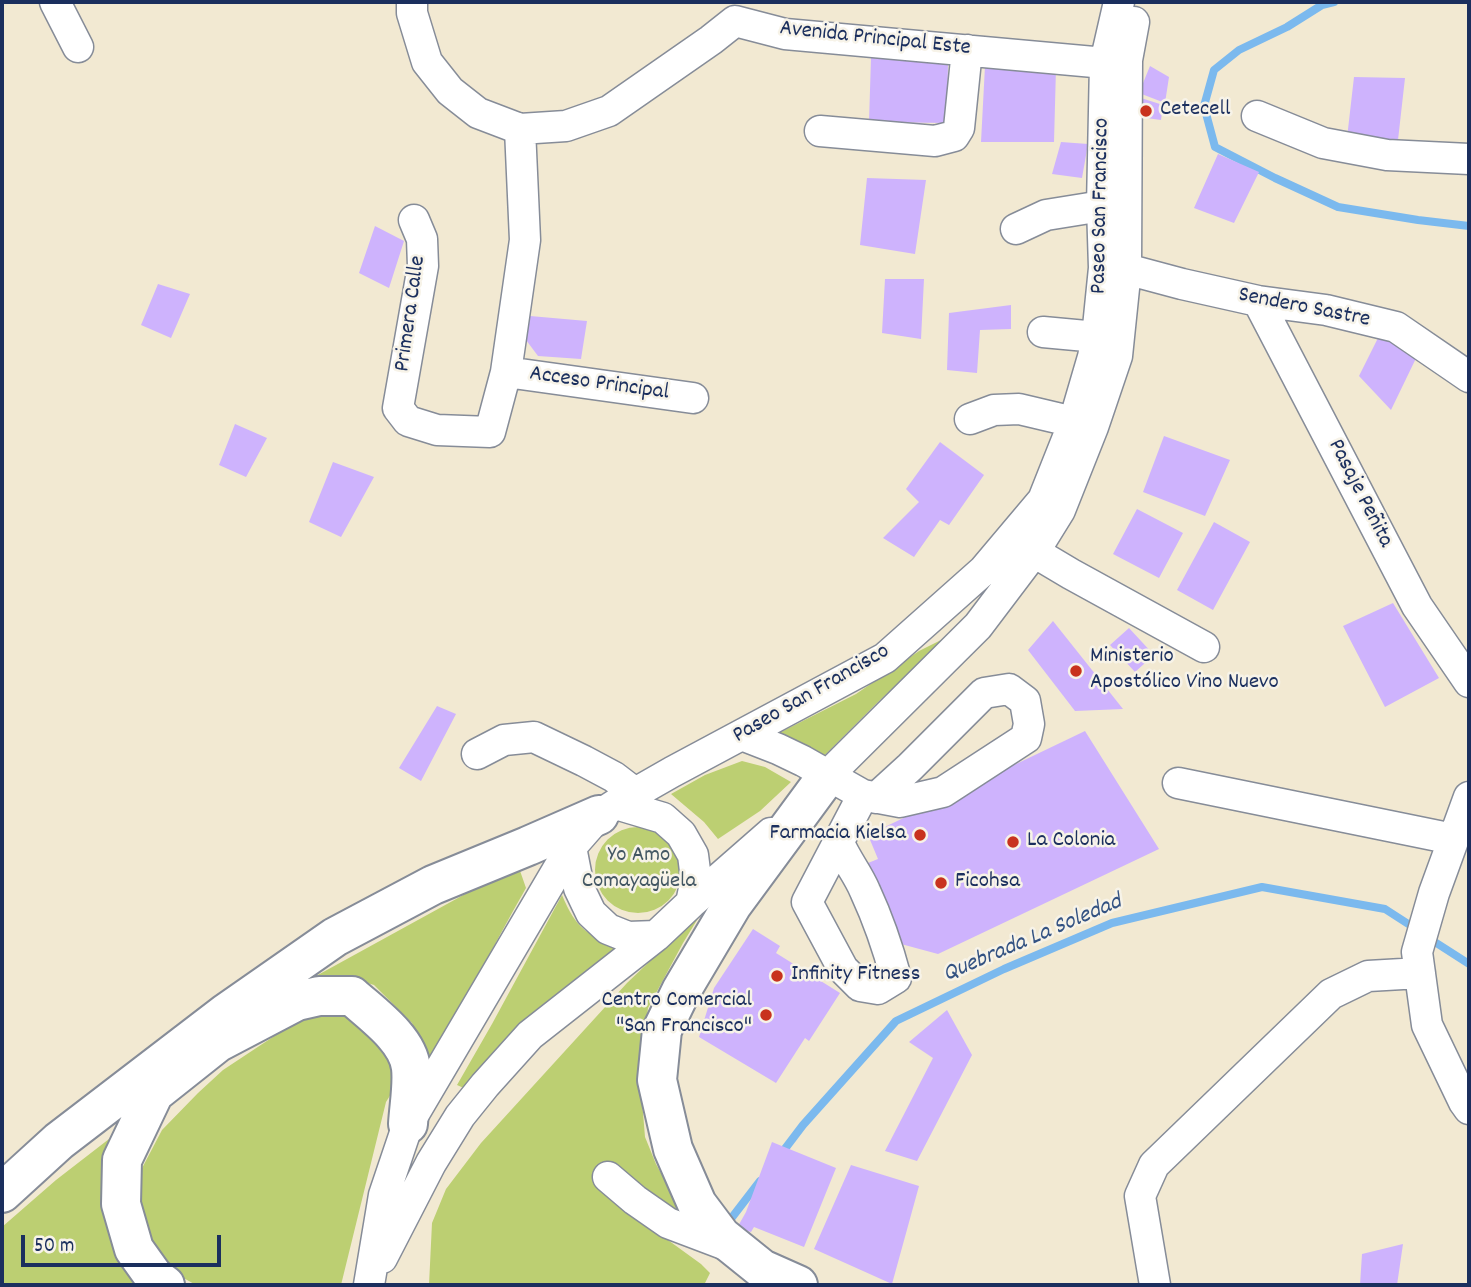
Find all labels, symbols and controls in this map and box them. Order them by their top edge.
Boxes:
street label: Avenida Principal Este [778,16,972,64]
place label: Cetecell [1160,97,1230,125]
marker: Cetecell [1138,103,1154,119]
street label: Paseo San Francisco [1087,118,1117,294]
street label: Primera Calle [390,254,434,374]
street label: Sendero Sastre [1236,283,1372,335]
street label: Acceso Principal [528,362,670,408]
street label: Pasaje Peñita [1320,435,1398,553]
street label: Paseo San Francisco [729,639,895,751]
place label: Ministerio Apostólico Vino Nuevo [1090,644,1279,698]
marker: Ministerio Apostólico Vino Nuevo [1068,663,1084,679]
place label: Farmacia Kielsa [769,821,906,849]
marker: Farmacia Kielsa [912,827,928,843]
place label: La Colonia [1027,828,1115,856]
marker: La Colonia [1005,834,1021,850]
park label: Yo Amo Comayagüela [582,843,696,897]
place label: Ficohsa [955,869,1020,897]
marker: Ficohsa [933,875,949,891]
water label: Quebrada La Soledad [939,889,1127,991]
place label: Infinity Fitness [791,962,920,990]
marker: Infinity Fitness [769,968,785,984]
place label: Centro Comercial "San Francisco" [602,988,752,1042]
marker: Centro Comercial "San Francisco" [758,1007,774,1023]
scale bar [24,1220,224,1264]
text: 50 m [34,1232,74,1262]

